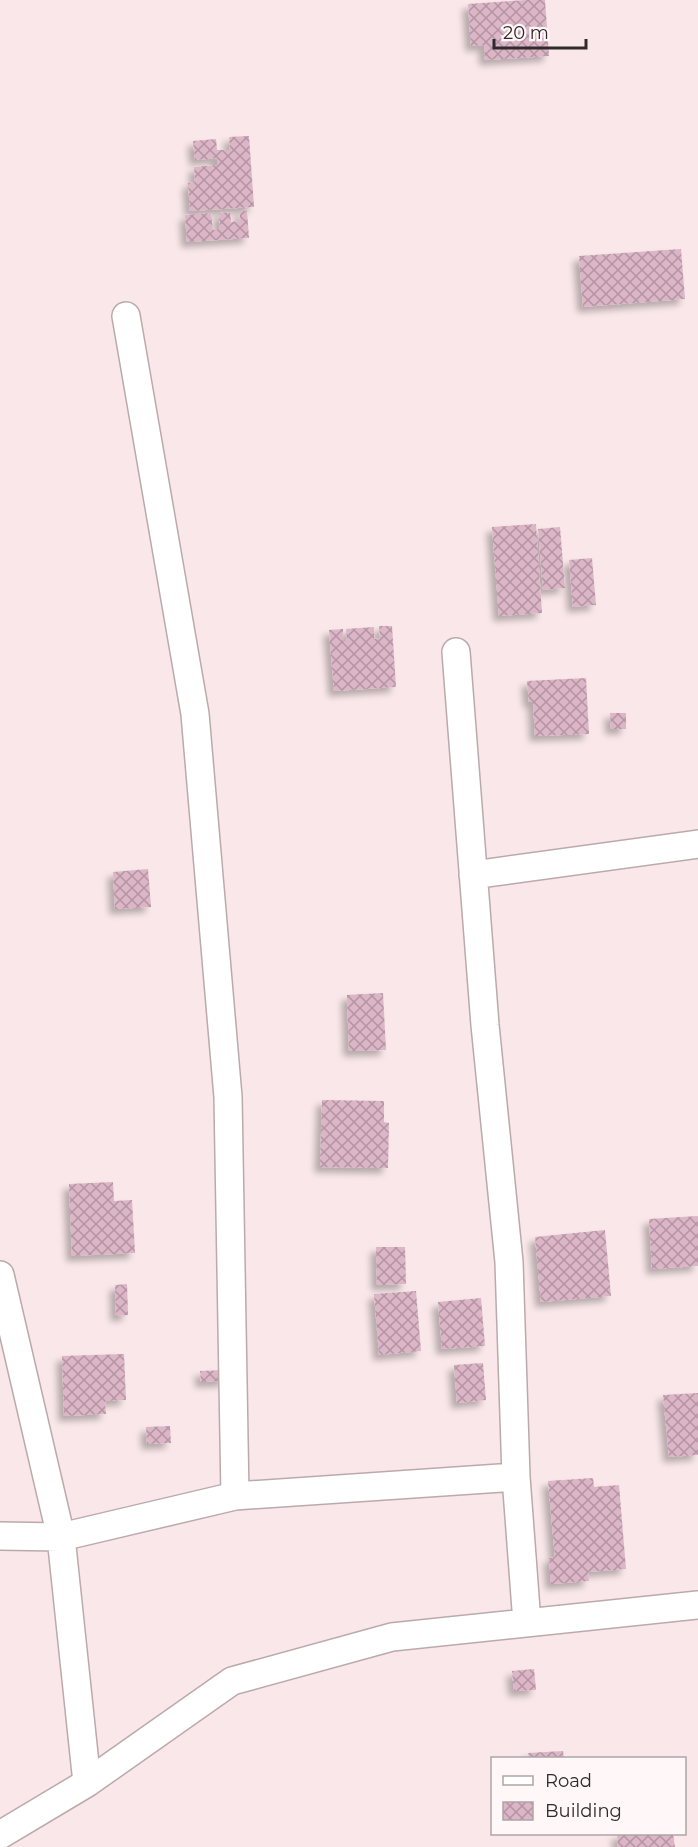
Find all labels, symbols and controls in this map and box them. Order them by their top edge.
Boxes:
scale bar [494,12,586,50]
text: 20 m [503,22,549,44]
legend [491,1757,686,1835]
text: Road [545,1770,592,1792]
text: Building [545,1800,622,1822]

